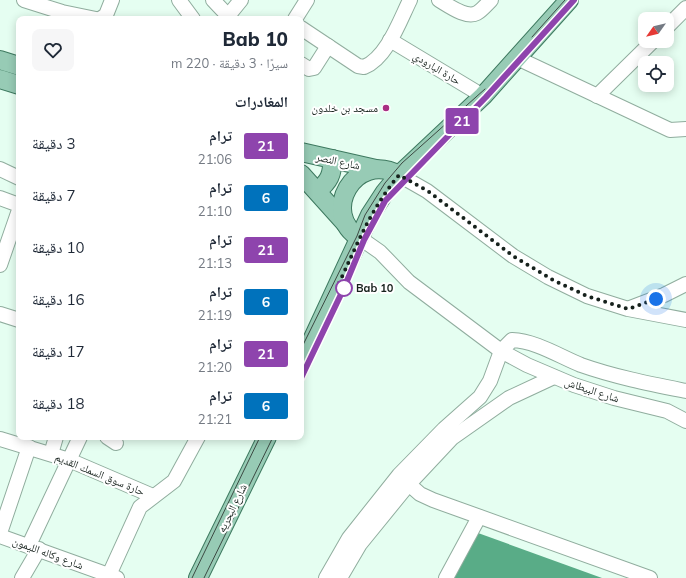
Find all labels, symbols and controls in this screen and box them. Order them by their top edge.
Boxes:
north arrow [638,12,674,48]
map controls [638,12,674,92]
text: Bab 10 [223,27,288,51]
button: heart [32,29,74,71]
street label: حارة البارودي [410,48,463,89]
text: سيرًا · 3 دقيقة · 220 m [171,55,288,71]
button: locate [638,56,674,92]
text: المغادرات [235,92,288,111]
place label: مسجد بن خلدون [311,101,378,115]
marker: مسجد بن خلدون [381,103,391,113]
line badge: 21 [444,108,480,134]
text: 21 [454,112,470,130]
text: ترام [209,126,232,145]
text: 3 دقيقة [32,134,75,153]
text: 21 [258,137,274,155]
street label: شارع النصر [314,149,361,173]
text: 21:06 [198,151,232,167]
text: ترام [209,178,232,197]
text: 7 دقيقة [32,186,75,205]
text: 6 [262,189,270,207]
text: 21:10 [198,203,232,219]
text: ترام [209,230,232,249]
text: 10 دقيقة [32,238,84,257]
text: 21 [258,241,274,259]
text: 21:13 [198,255,232,271]
marker: Bab 10 [335,279,353,297]
place label: Bab 10 [356,281,394,295]
text: ترام [209,282,232,301]
your location [646,289,666,309]
text: 16 دقيقة [32,290,84,309]
text: 6 [262,293,270,311]
text: 21:19 [198,307,232,323]
text: ترام [209,334,232,353]
text: 17 دقيقة [32,342,84,361]
text: 21 [258,345,274,363]
text: 21:20 [198,359,232,375]
street label: شارع البيطاش [563,375,621,405]
text: ترام [209,386,232,405]
text: 18 دقيقة [32,394,84,413]
text: 6 [262,397,270,415]
text: 21:21 [198,411,232,427]
street label: حارة سوق السمك القديم [53,450,147,499]
street label: شارع البحريه [214,481,250,535]
street label: شارع وكاله الليمون [11,534,85,572]

